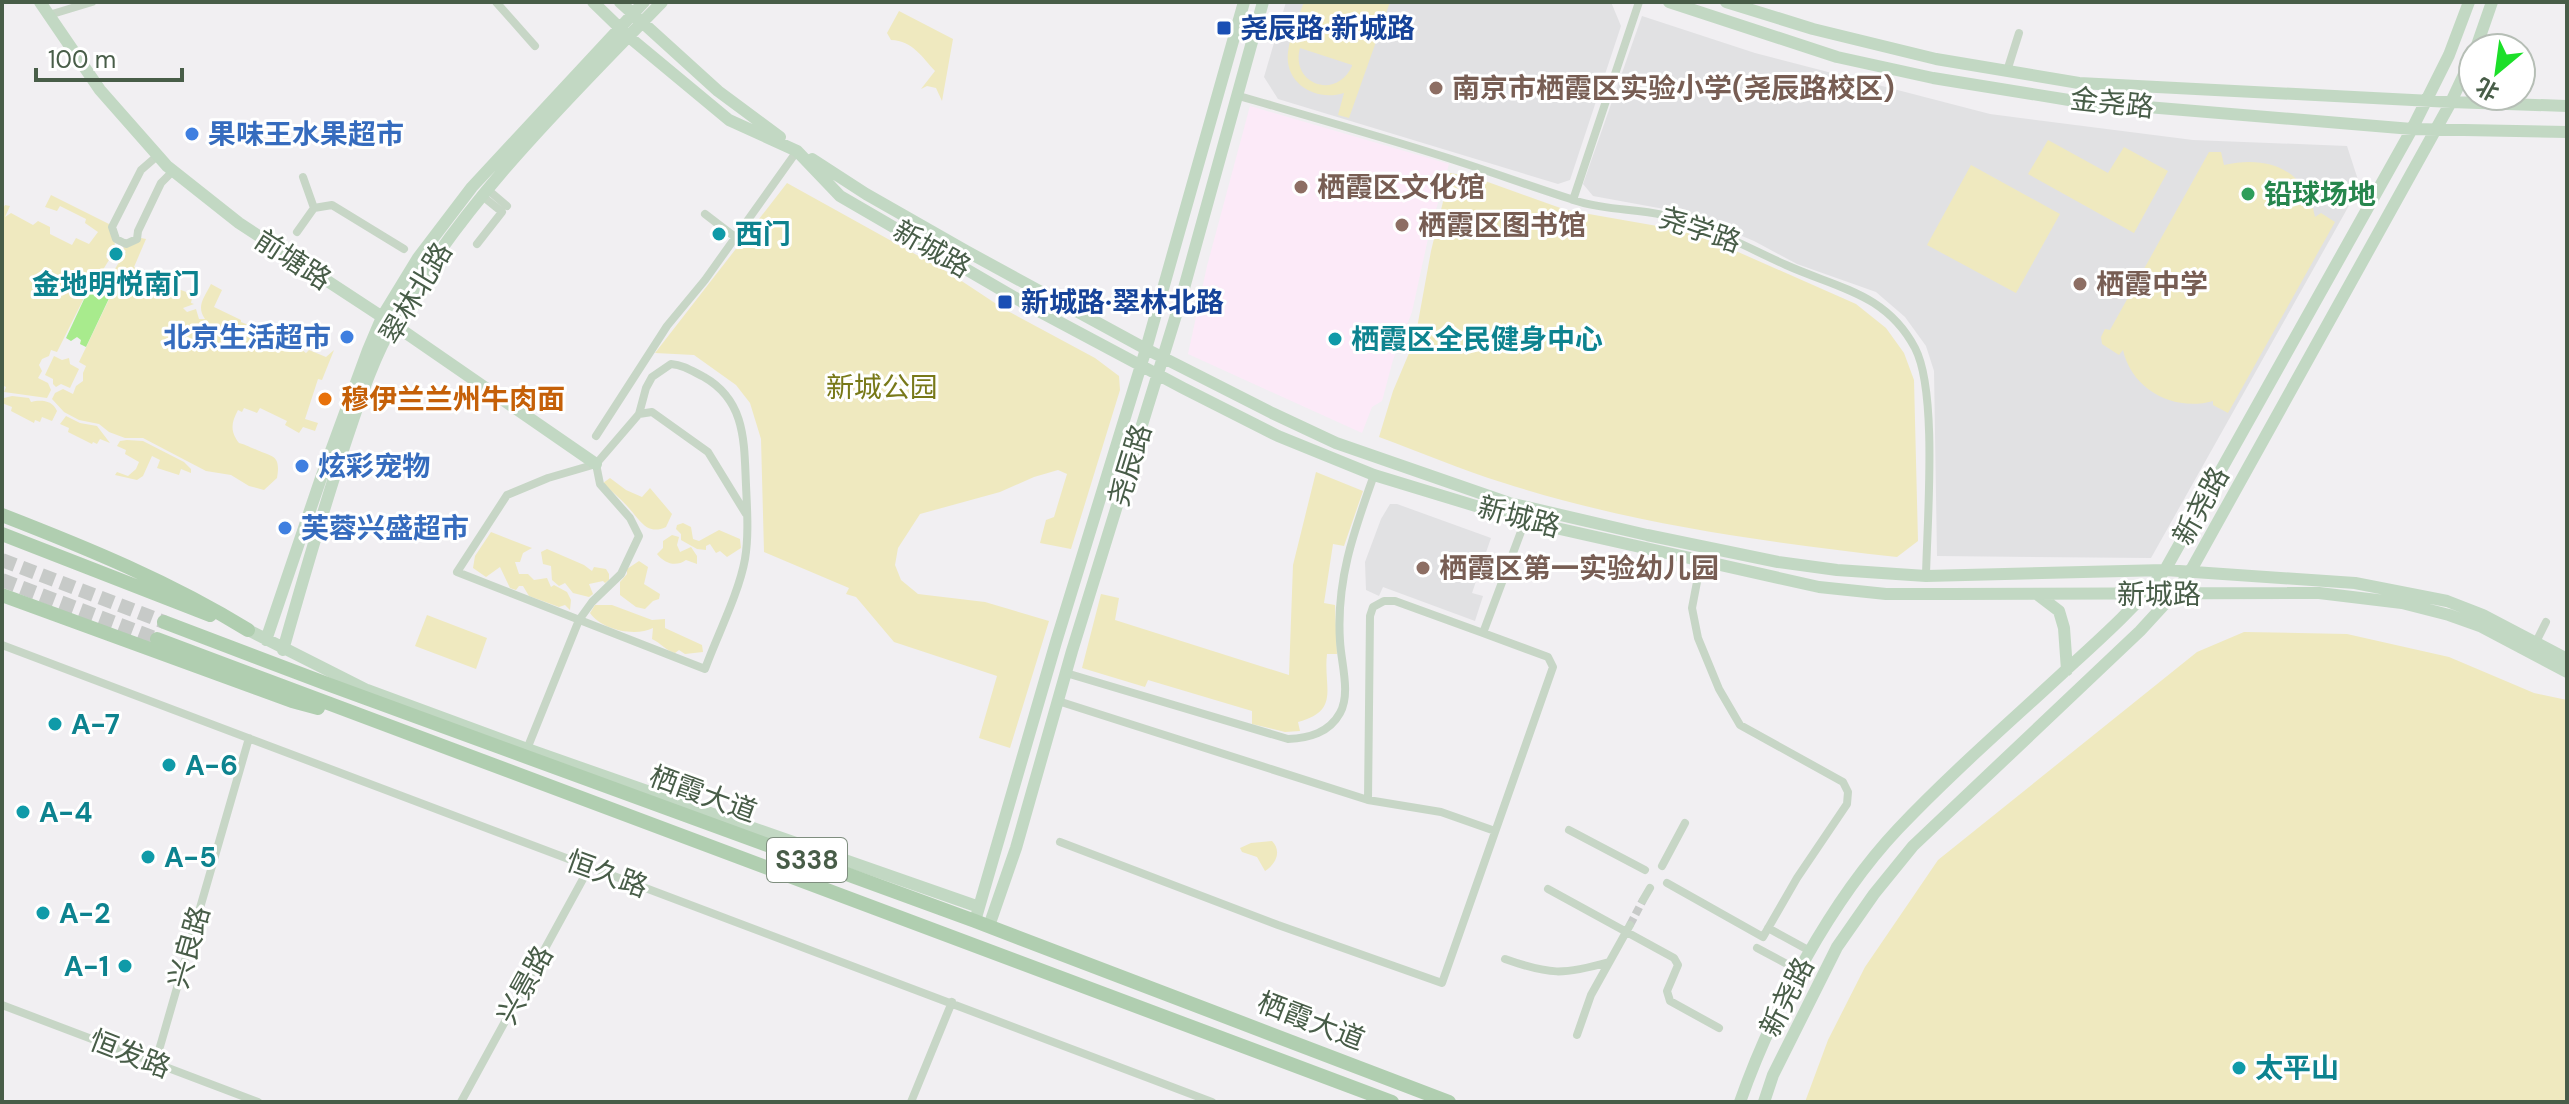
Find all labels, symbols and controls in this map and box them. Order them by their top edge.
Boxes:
place label: 尧辰路·新城路 [1240,10,1415,47]
marker: 尧辰路·新城路 [1215,19,1233,37]
scale bar [36,32,182,82]
north arrow [2457,32,2537,112]
text: 100 m [48,44,116,75]
place label: 南京市栖霞区实验小学(尧辰路校区) [1452,70,1895,107]
text: 北 [2471,71,2504,107]
marker: 南京市栖霞区实验小学(尧辰路校区) [1427,79,1445,97]
street label: 金尧路 [2068,80,2156,126]
place label: 果味王水果超市 [208,116,404,153]
marker: 果味王水果超市 [183,125,201,143]
place label: 栖霞区文化馆 [1317,169,1485,206]
place label: 铅球场地 [2264,176,2376,213]
marker: 栖霞区文化馆 [1292,178,1310,196]
marker: 铅球场地 [2239,185,2257,203]
street label: 尧学路 [1654,199,1746,261]
place label: 栖霞区图书馆 [1418,207,1586,244]
street label: 新城路 [886,212,978,286]
place label: 西门 [735,216,791,253]
marker: 栖霞区图书馆 [1393,216,1411,234]
street label: 前塘路 [248,222,338,298]
marker: 西门 [710,225,728,243]
street label: 翠林北路 [371,235,461,351]
marker: 金地明悦南门 [107,245,125,263]
place label: 金地明悦南门 [32,266,200,303]
place label: 栖霞中学 [2096,266,2208,303]
marker: 栖霞中学 [2071,275,2089,293]
place label: 新城路·翠林北路 [1021,284,1224,321]
marker: 新城路·翠林北路 [996,293,1014,311]
place label: 北京生活超市 [163,319,331,356]
place label: 栖霞区全民健身中心 [1351,321,1603,358]
marker: 北京生活超市 [338,328,356,346]
marker: 栖霞区全民健身中心 [1326,330,1344,348]
park label: 新城公园 [826,369,938,406]
place label: 穆伊兰兰州牛肉面 [341,381,565,418]
marker: 穆伊兰兰州牛肉面 [316,390,334,408]
street label: 尧辰路 [1100,419,1160,511]
place label: 炫彩宠物 [318,448,430,485]
marker: 炫彩宠物 [293,457,311,475]
street label: 新尧路 [2164,460,2238,552]
street label: 新城路 [1474,488,1564,546]
place label: 芙蓉兴盛超市 [301,510,469,547]
marker: 芙蓉兴盛超市 [276,519,294,537]
place label: 栖霞区第一实验幼儿园 [1439,550,1719,587]
marker: 栖霞区第一实验幼儿园 [1414,559,1432,577]
street label: 新城路 [2117,576,2201,613]
place label: A-7 [71,706,120,743]
marker: A-7 [46,715,64,733]
place label: A-6 [185,747,238,784]
marker: A-6 [160,756,178,774]
street label: 栖霞大道 [644,757,762,831]
place label: A-4 [39,794,92,831]
marker: A-4 [14,803,32,821]
road number: S338 [767,838,847,882]
place label: A-5 [164,839,217,876]
street label: 恒久路 [561,842,653,906]
marker: A-5 [139,848,157,866]
place label: A-2 [59,895,110,932]
street label: 兴良路 [160,902,218,992]
marker: A-2 [34,904,52,922]
street label: 兴景路 [488,939,562,1031]
place label: A-1 [64,948,109,985]
street label: 新尧路 [1751,951,1823,1043]
marker: A-1 [116,957,134,975]
street label: 栖霞大道 [1252,984,1370,1058]
street label: 恒发路 [84,1022,176,1086]
place label: 太平山 [2255,1050,2339,1087]
marker: 太平山 [2230,1059,2248,1077]

